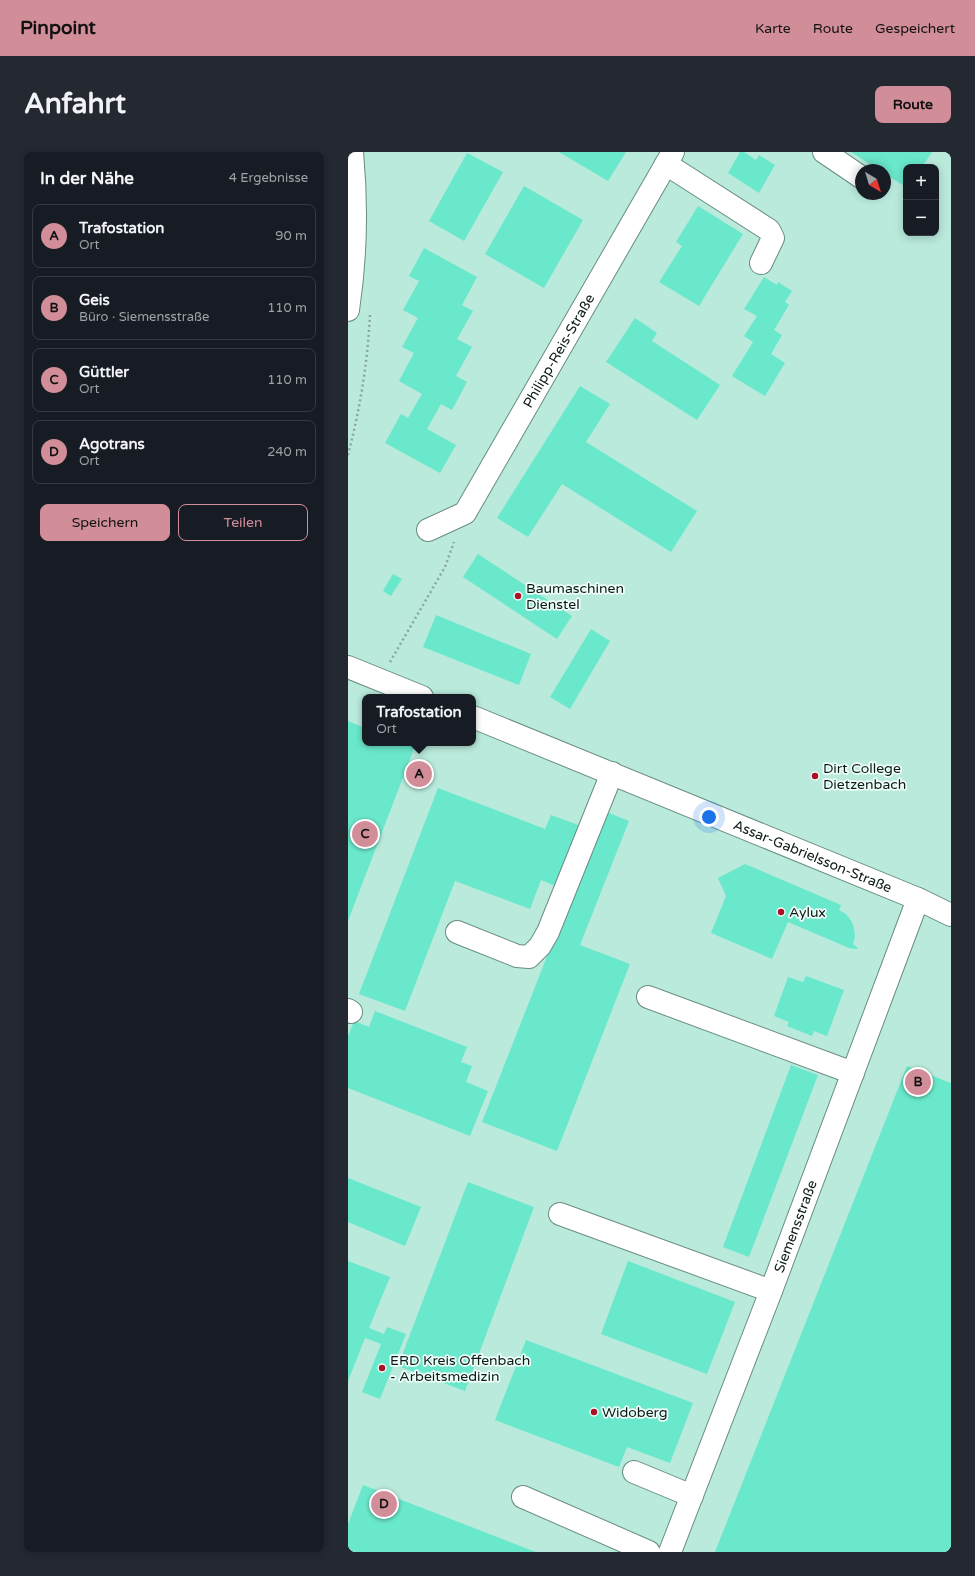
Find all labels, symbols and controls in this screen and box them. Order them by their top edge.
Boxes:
text: Pinpoint [20,17,96,39]
text: Karte [755,20,791,37]
text: Route [813,20,853,37]
text: Gespeichert [875,20,955,37]
button: Route [875,86,951,123]
text: Anfahrt [24,87,126,121]
north arrow [855,164,891,200]
map controls [903,164,939,236]
button: + [903,164,939,200]
text: In der Nähe [40,168,134,189]
text: 4 Ergebnisse [229,170,308,186]
button: − [903,200,939,236]
text: Trafostation [79,219,164,237]
text: A [49,228,59,244]
text: 90 m [275,228,307,244]
text: Ort [79,237,99,253]
text: Geis [79,291,110,309]
street label: Philipp-Reis-Straße [519,291,598,411]
text: B [49,300,59,316]
text: 110 m [267,300,307,316]
text: Büro · Siemensstraße [79,309,209,325]
text: Güttler [79,363,129,381]
text: C [49,372,59,388]
text: 110 m [267,372,307,388]
text: Ort [79,381,99,397]
text: Agotrans [79,435,145,453]
text: D [49,444,59,460]
text: 240 m [267,444,307,460]
text: Ort [79,453,99,469]
button: Speichern [40,504,170,541]
button: Teilen [178,504,308,541]
place label: Baumaschinen Dienstel [526,580,624,613]
marker: Baumaschinen Dienstel [513,591,523,601]
popup [362,694,476,746]
text: Trafostation [376,703,462,721]
text: Ort [376,721,397,737]
pin: A [406,759,432,789]
place label: Dirt College Dietzenbach [823,760,906,793]
marker: Dirt College Dietzenbach [810,771,820,781]
your location [699,807,719,827]
street label: Assar-Gabrielsson-Straße [731,816,895,896]
pin: C [352,819,378,849]
place label: Aylux [789,904,826,921]
marker: Aylux [776,907,786,917]
pin: B [905,1067,931,1097]
street label: Siemensstraße [770,1177,820,1275]
place label: ERD Kreis Offenbach - Arbeitsmedizin [390,1352,530,1385]
marker: ERD Kreis Offenbach - Arbeitsmedizin [377,1363,387,1373]
place label: Widoberg [602,1404,668,1421]
marker: Widoberg [589,1407,599,1417]
pin: D [371,1489,397,1519]

